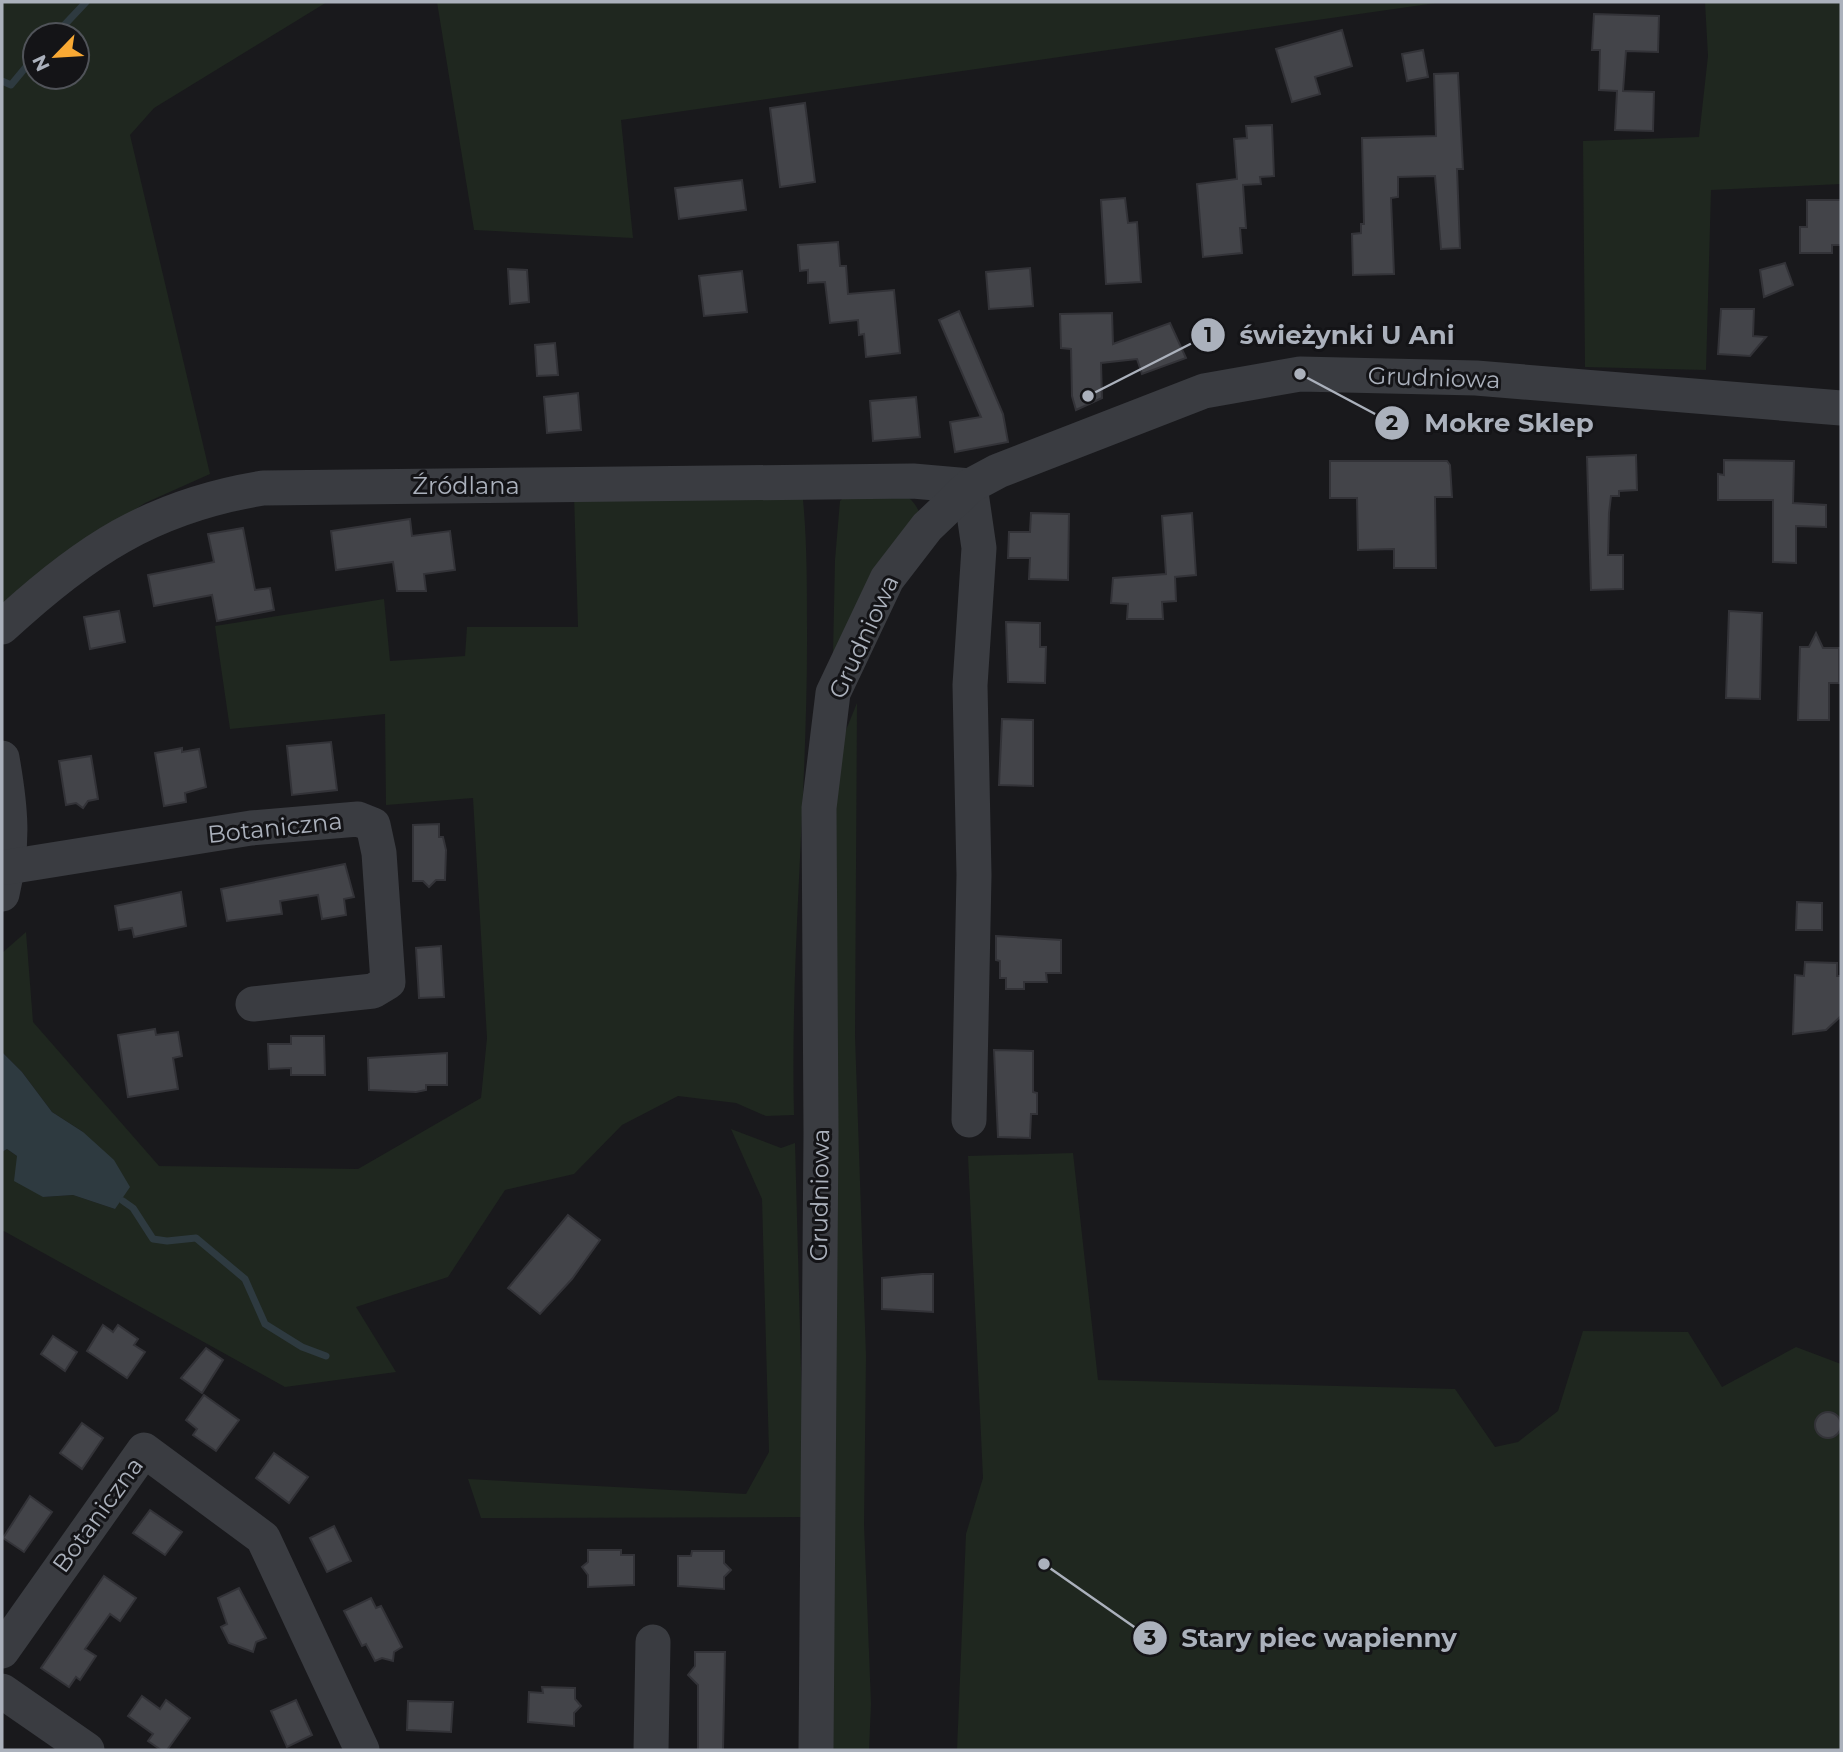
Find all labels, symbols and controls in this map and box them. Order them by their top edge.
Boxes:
north arrow [21,21,91,91]
text: N [27,51,55,75]
callout: świeżynki U Ani [1190,312,1468,359]
text: świeżynki U Ani [1239,319,1455,351]
text: 1 [1204,322,1212,347]
street label: Grudniowa [1367,361,1501,394]
callout: Mokre Sklep [1375,399,1607,446]
text: Mokre Sklep [1424,407,1594,439]
text: 2 [1386,410,1398,435]
street label: Źródlana [412,471,520,500]
street label: Grudniowa [822,571,905,703]
street label: Botaniczna [206,806,344,849]
street label: Grudniowa [804,1128,835,1262]
street label: Botaniczna [46,1451,149,1578]
callout: Stary piec wapienny [1132,1614,1471,1661]
text: Stary piec wapienny [1181,1622,1457,1654]
text: 3 [1143,1625,1156,1650]

